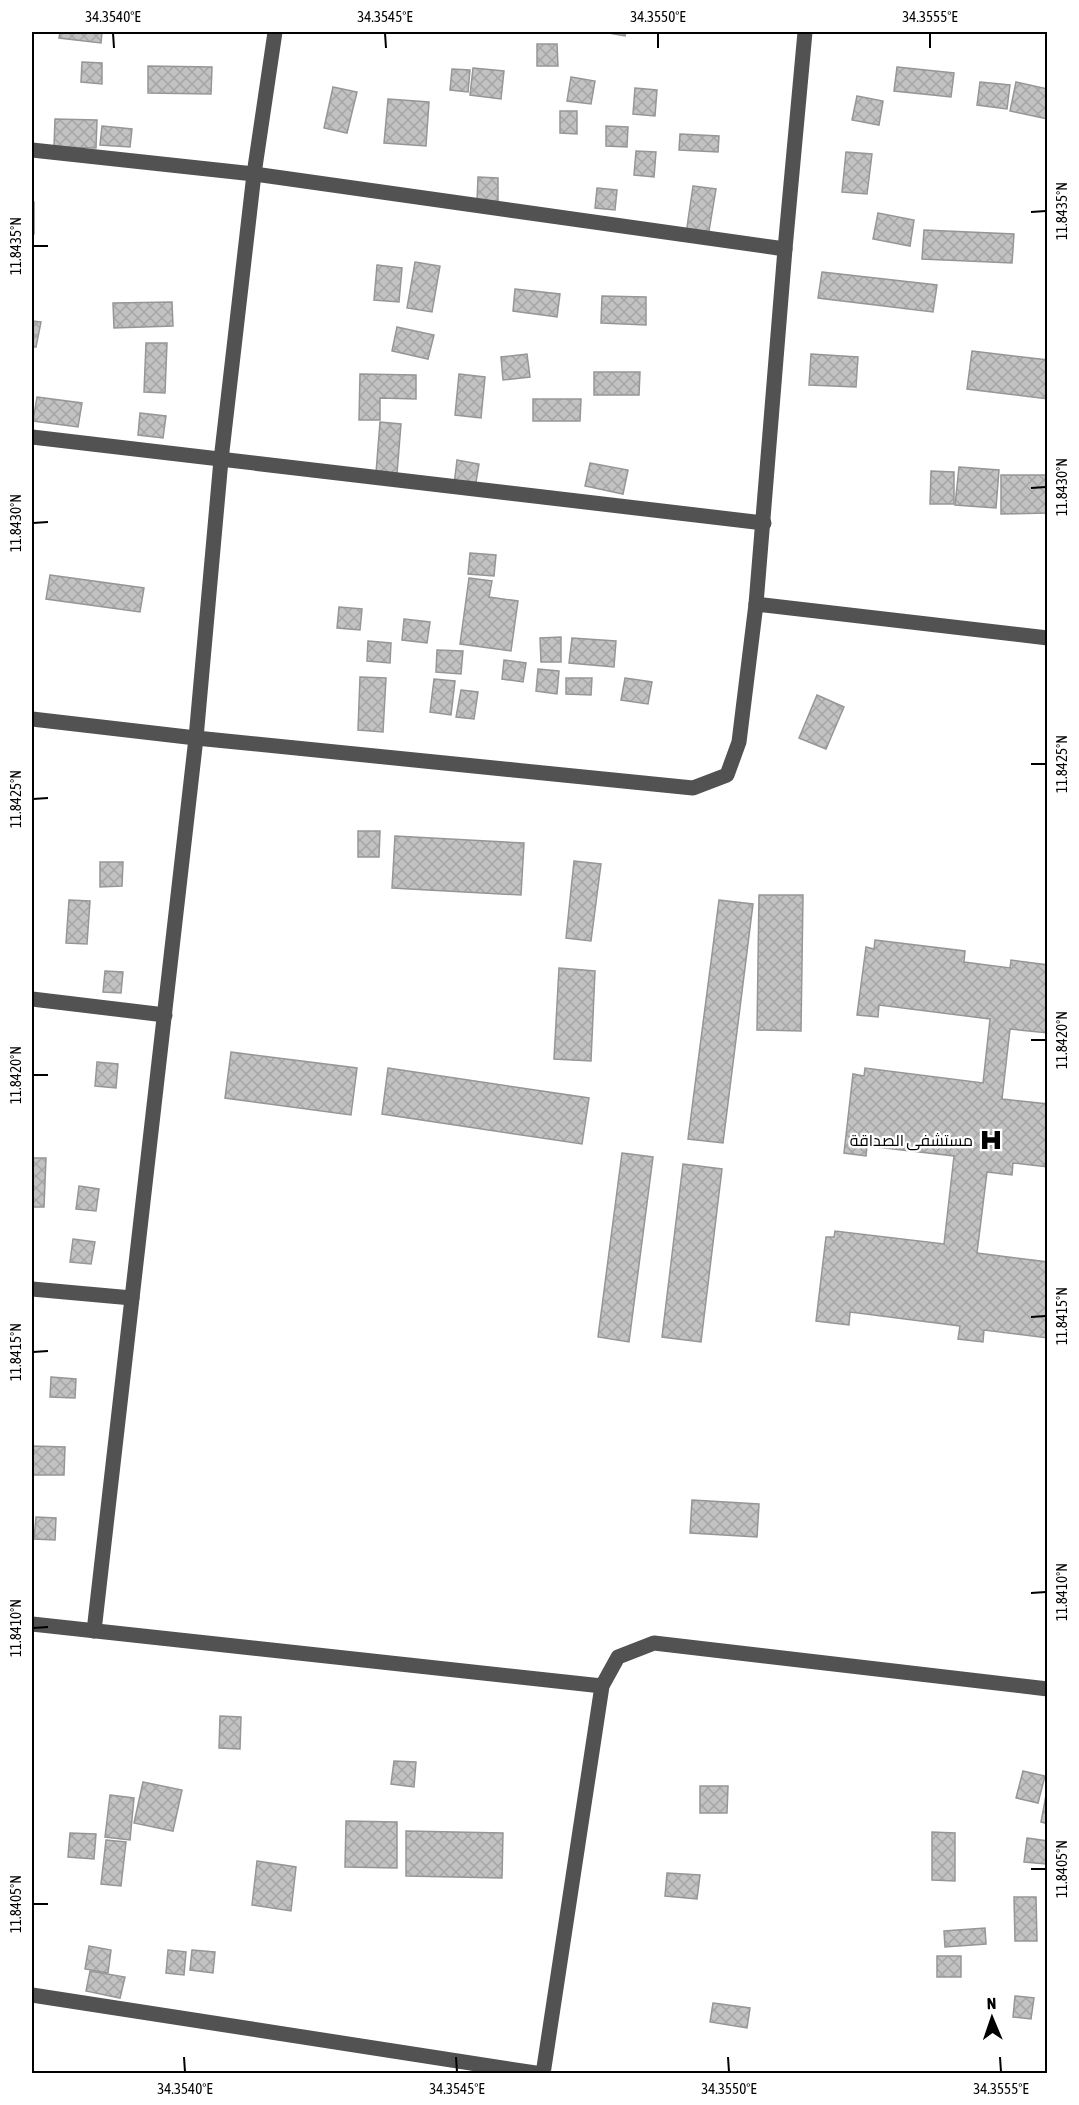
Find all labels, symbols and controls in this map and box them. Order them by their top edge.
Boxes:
text: 34.3540°E [85,8,141,25]
text: 34.3545°E [357,8,413,25]
text: 34.3550°E [630,8,686,25]
text: 34.3555°E [902,8,958,25]
text: 11.8435°N [1053,182,1070,240]
text: 11.8435°N [7,217,24,275]
text: 11.8430°N [1053,458,1070,516]
text: 11.8430°N [7,494,24,552]
text: 11.8425°N [1053,735,1070,793]
text: 11.8425°N [7,770,24,828]
text: 11.8420°N [1053,1011,1070,1069]
text: 11.8420°N [7,1046,24,1104]
hospital icon: مستشفى الصداقة [978,1127,1004,1153]
place label: مستشفى الصداقة [850,1131,973,1151]
text: 11.8415°N [1053,1287,1070,1345]
text: 11.8415°N [7,1323,24,1381]
text: 11.8410°N [1053,1563,1070,1621]
text: 11.8410°N [7,1599,24,1657]
text: 11.8405°N [1053,1840,1070,1898]
text: 11.8405°N [7,1875,24,1933]
north arrow [962,1988,1022,2048]
text: N [986,1994,997,2012]
text: 34.3540°E [157,2080,213,2097]
text: 34.3545°E [429,2080,485,2097]
text: 34.3550°E [701,2080,757,2097]
text: 34.3555°E [973,2080,1029,2097]

